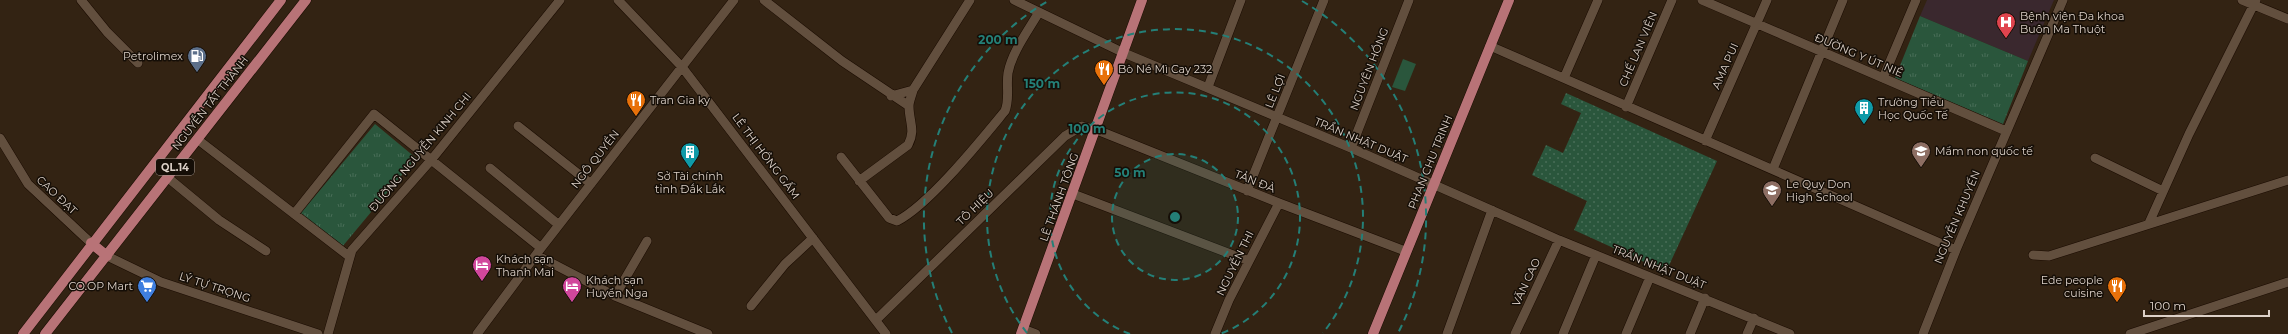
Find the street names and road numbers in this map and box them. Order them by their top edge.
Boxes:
street label: CHẾ LAN VIÊN [1616,9,1660,89]
street label: NGUYÊN HỒNG [1347,26,1391,112]
street label: ĐƯỜNG Y ÚT NIÊ [1813,30,1905,80]
street label: AMA PUI [1709,41,1741,91]
street label: NGUYỄN TẤT THÀNH [169,53,251,153]
street label: LÊ LỢI [1262,72,1288,110]
street label: ĐƯỜNG NGUYỄN KINH CHI [366,89,474,215]
street label: LÊ THỊ HỒNG GẤM [729,110,803,202]
street label: PHAN CHU TRINH [1405,113,1455,211]
street label: TRẦN NHẬT DUẬT [1312,114,1410,166]
street label: NGÔ QUYỀN [568,127,622,191]
street label: LÊ THÁNH TÔNG [1036,151,1082,243]
road number: QL.14 [156,159,194,175]
street label: TẢN ĐÀ [1233,167,1277,196]
street label: NGUYỄN KHUYẾN [1931,168,1983,266]
street label: CAO ĐẠT [34,173,81,218]
street label: TÔ HIỆU [953,186,997,228]
street label: NGUYỄN THI [1213,228,1257,298]
street label: TRẦN NHẬT DUẬT [1610,242,1709,292]
street label: VĂN CAO [1509,256,1543,308]
street label: LÝ TỰ TRỌNG [178,269,252,305]

